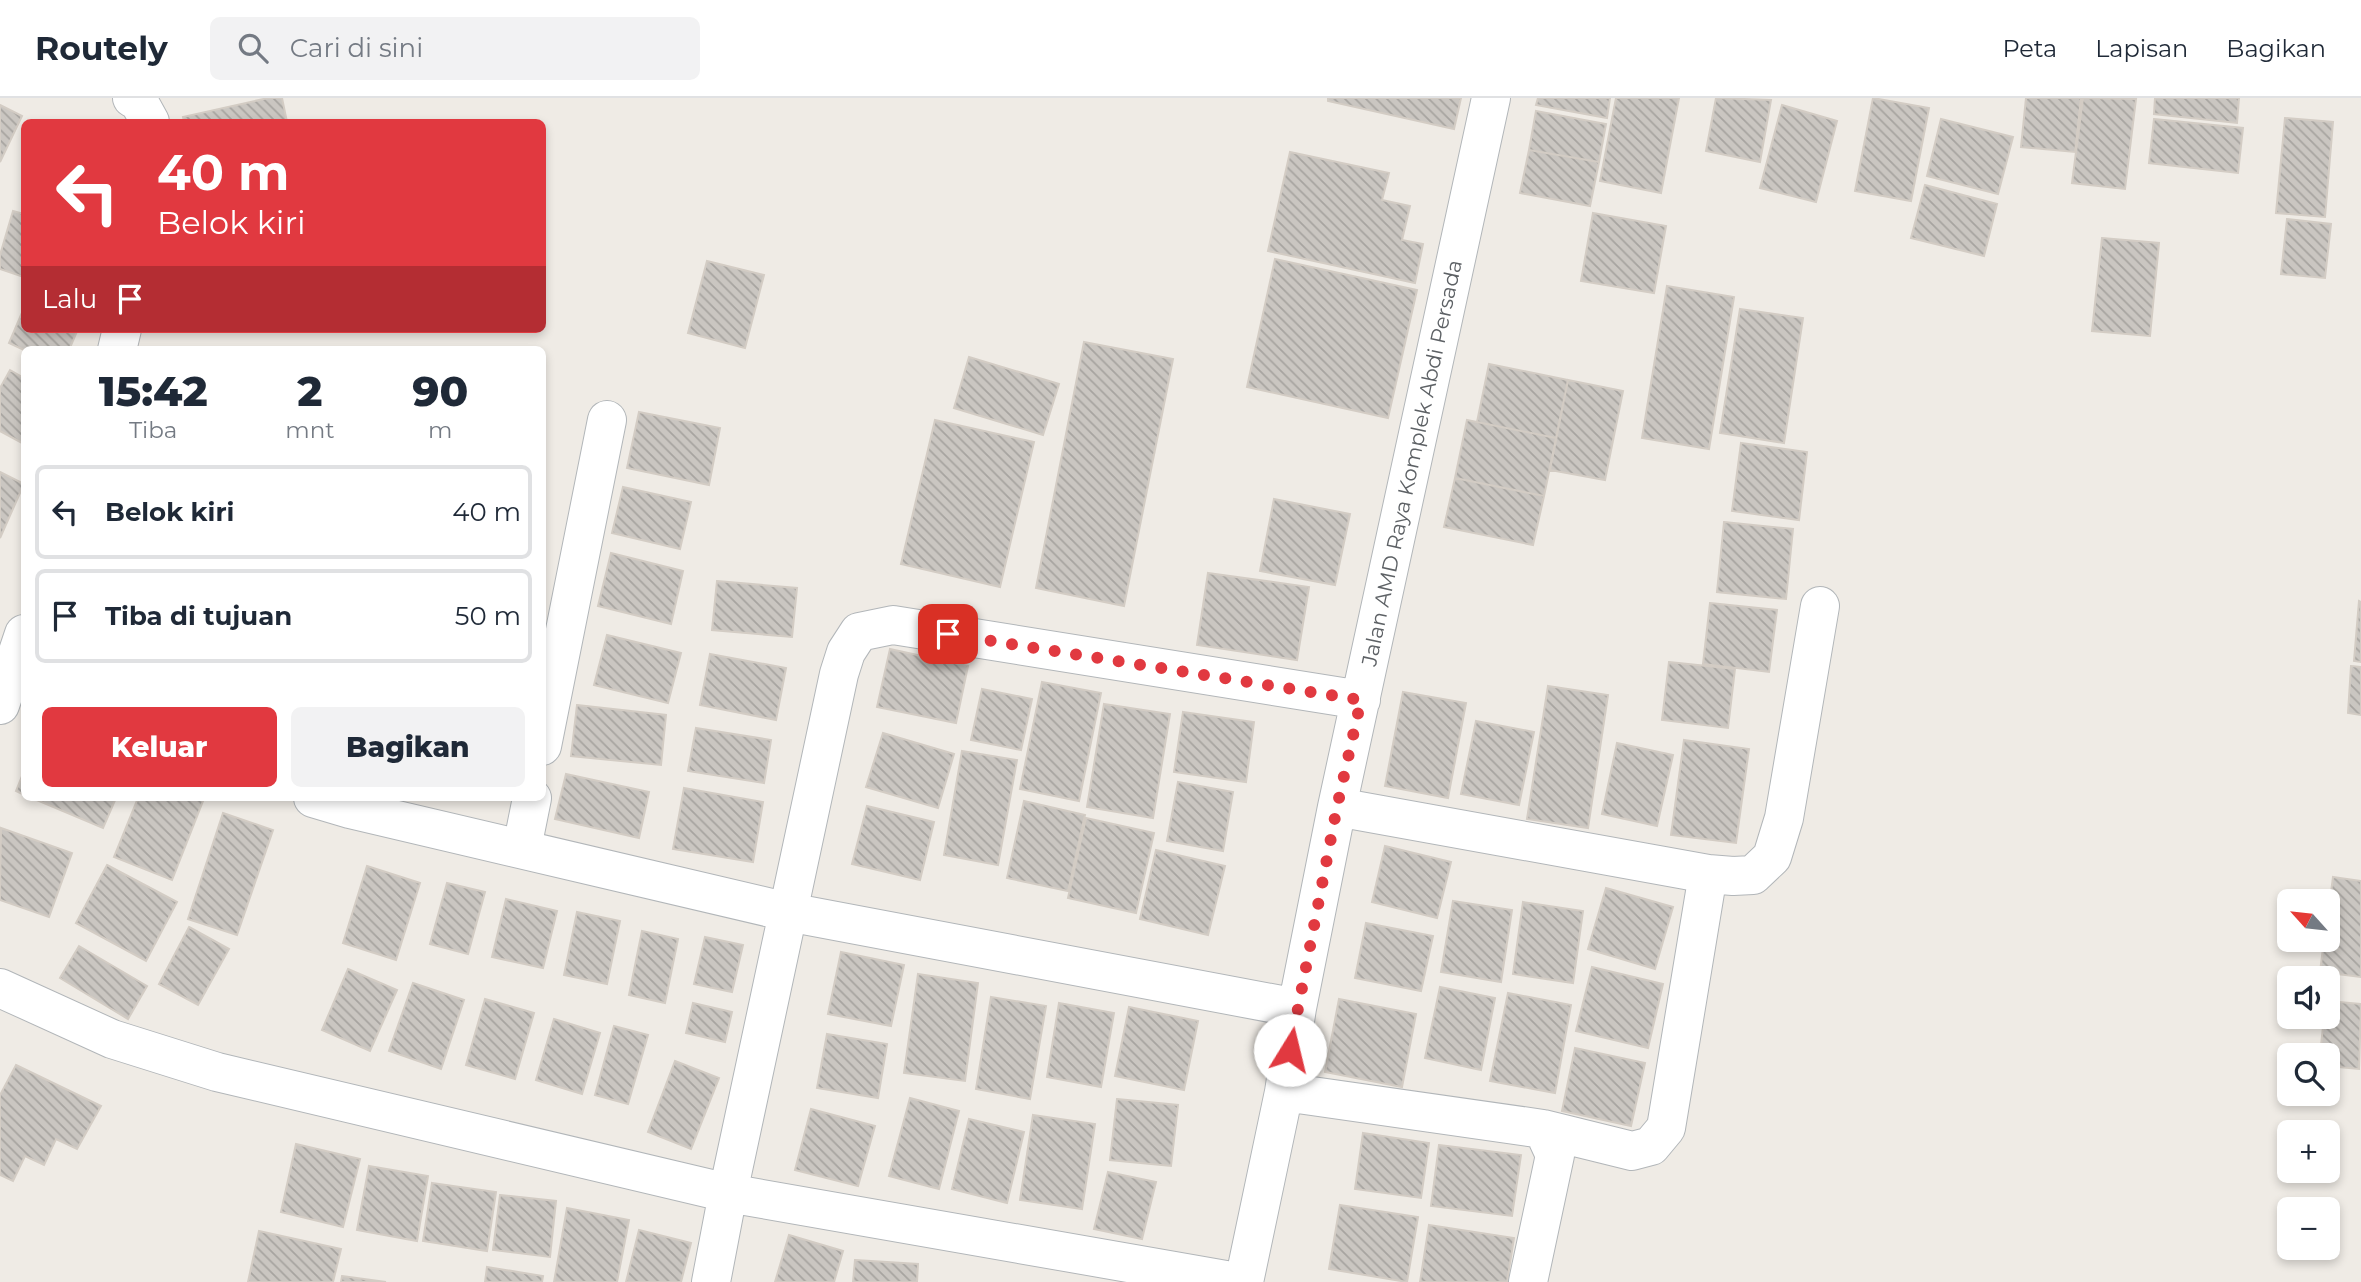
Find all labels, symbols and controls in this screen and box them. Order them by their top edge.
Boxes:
search box [210,17,700,80]
text: Routely [35,28,168,68]
icon: search [234,29,272,67]
text: Cari di sini [290,32,423,64]
text: Peta [2002,34,2057,63]
text: Lapisan [2095,34,2188,63]
text: Bagikan [2226,34,2326,63]
text: 40 m [157,143,289,202]
icon: left [42,147,133,238]
text: Belok kiri [157,203,306,242]
street label: Jalan AMD Raya Komplek Abdi Persada [1356,257,1467,669]
icon: arrive [111,280,149,318]
text: Lalu [42,283,97,315]
text: 15:42 [99,365,208,417]
text: 2 [297,365,323,417]
text: 90 [412,365,468,417]
text: Tiba [129,416,177,444]
text: mnt [285,416,335,444]
text: m [428,416,452,444]
icon: left [46,493,84,531]
text: Belok kiri [105,496,234,528]
text: 40 m [452,496,521,528]
icon: arrive [46,597,84,635]
text: Tiba di tujuan [105,600,292,632]
text: 50 m [455,600,521,632]
pin [918,604,978,664]
icon: arrive [929,615,967,653]
button: Keluar [42,707,277,787]
button: Bagikan [291,707,525,787]
north arrow [2277,889,2340,952]
map controls [2277,889,2340,1260]
button: sound [2277,966,2340,1029]
position arrow [1253,1013,1327,1087]
button: search [2277,1043,2340,1106]
button: + [2277,1120,2340,1183]
button: − [2277,1197,2340,1260]

